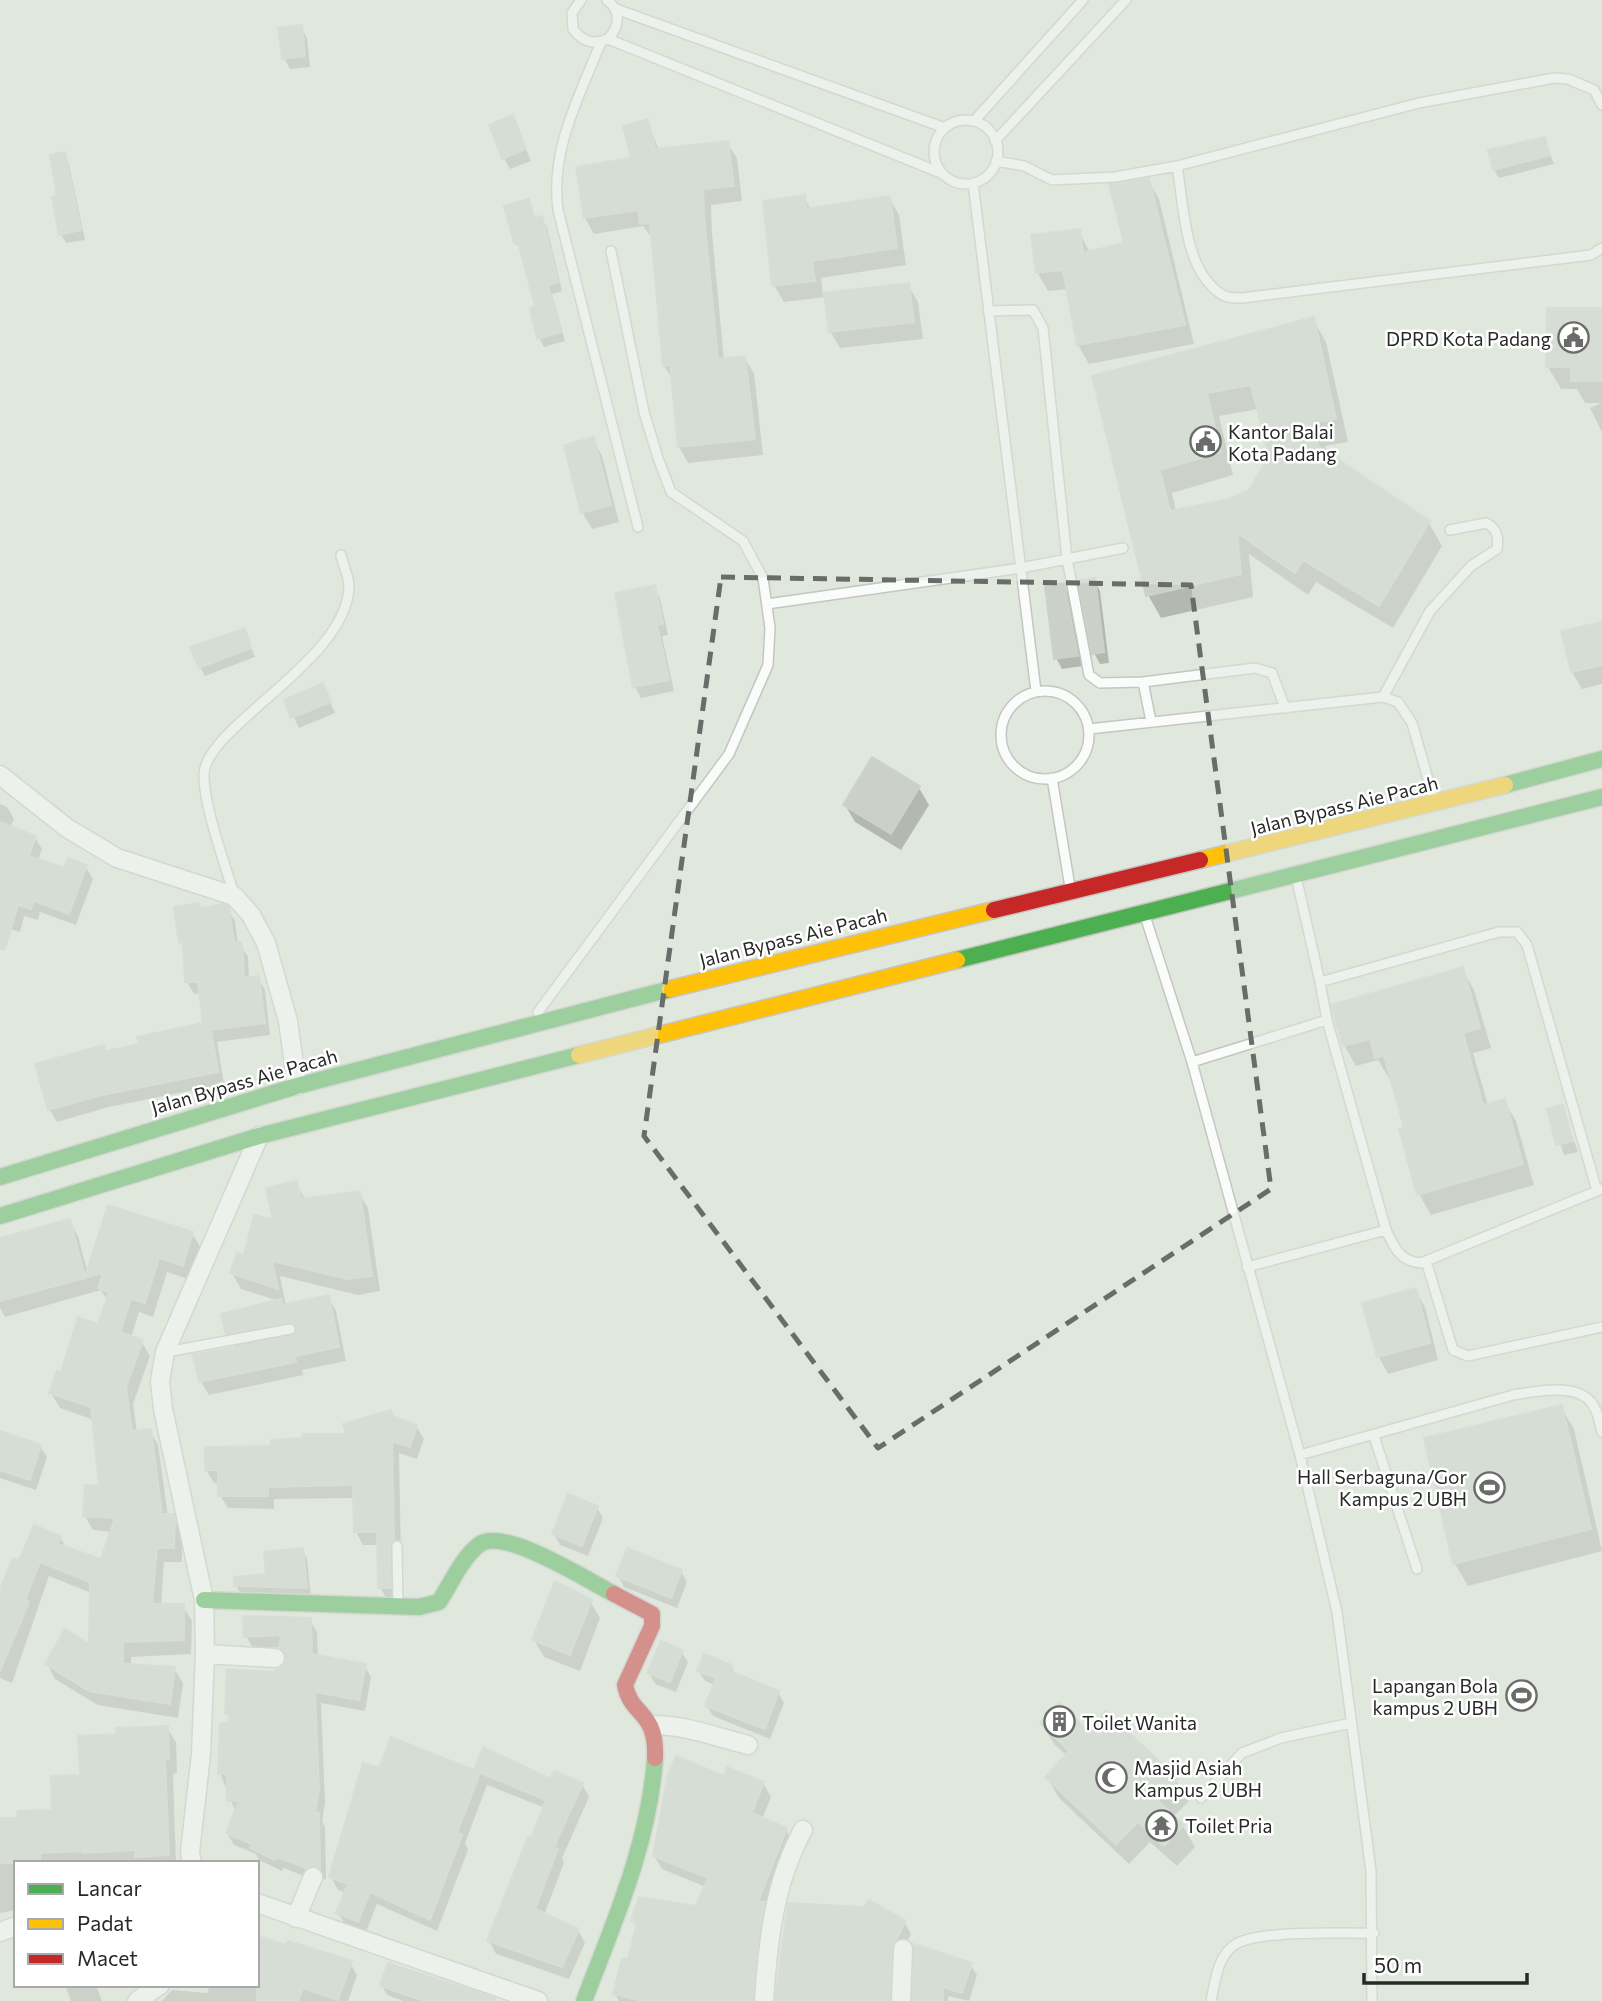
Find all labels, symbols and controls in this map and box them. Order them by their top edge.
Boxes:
public building icon: DPRD Kota Padang [1557,321,1591,355]
place label: DPRD Kota Padang [1386,327,1551,350]
place label: Kantor Balai Kota Padang [1228,420,1337,465]
public building icon: Kantor Balai Kota Padang [1188,425,1222,459]
street label: Jalan Bypass Aie Pacah [1248,771,1440,839]
street label: Jalan Bypass Aie Pacah [697,903,889,971]
street label: Jalan Bypass Aie Pacah [148,1043,340,1119]
place label: Hall Serbaguna/Gor Kampus 2 UBH [1297,1465,1467,1510]
sports icon: Hall Serbaguna/Gor Kampus 2 UBH [1473,1470,1507,1504]
place label: Lapangan Bola kampus 2 UBH [1372,1674,1498,1719]
sports icon: Lapangan Bola kampus 2 UBH [1504,1679,1538,1713]
building icon: Toilet Wanita [1042,1705,1076,1739]
place label: Toilet Wanita [1082,1711,1197,1734]
place label: Masjid Asiah Kampus 2 UBH [1134,1756,1262,1801]
mosque icon: Masjid Asiah Kampus 2 UBH [1094,1761,1128,1795]
temple icon: Toilet Pria [1145,1808,1179,1842]
place label: Toilet Pria [1185,1814,1272,1837]
legend [14,1861,259,1987]
text: Lancar [77,1875,142,1900]
text: Padat [77,1910,133,1935]
scale bar [1364,1941,1527,1985]
text: Macet [77,1945,138,1970]
text: 50 m [1374,1952,1422,1977]

